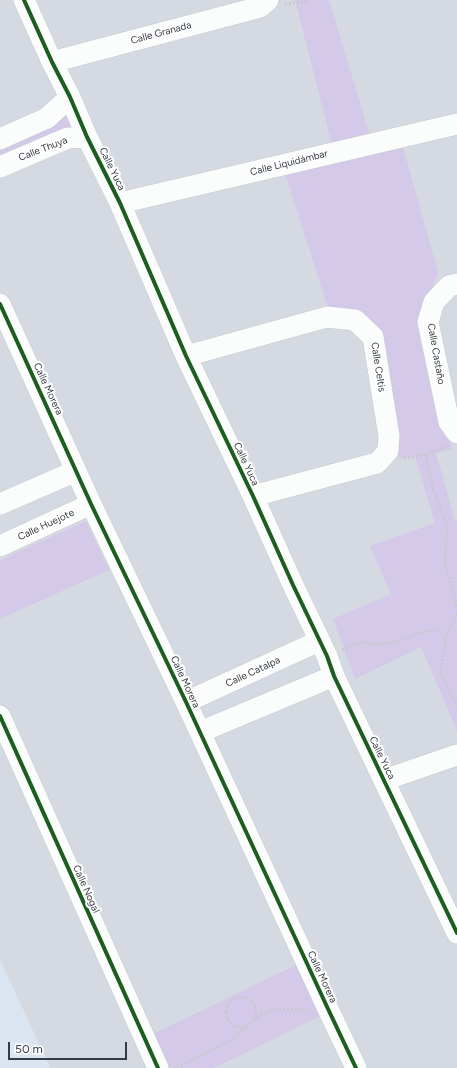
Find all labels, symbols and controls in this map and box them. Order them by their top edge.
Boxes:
street label: Calle Granada [129,19,193,47]
street label: Calle Thuya [17,134,69,164]
street label: Calle Yuca [96,145,128,193]
street label: Calle Liquidámbar [249,148,329,178]
street label: Calle Castaño [425,323,447,385]
street label: Calle Celtis [368,341,388,393]
street label: Calle Morera [31,361,65,417]
street label: Calle Yuca [231,440,261,488]
street label: Calle Huejote [16,507,76,543]
street label: Calle Morera [168,654,202,710]
street label: Calle Catalpa [224,654,282,690]
street label: Calle Yuca [366,734,398,782]
street label: Calle Nogal [70,863,102,915]
street label: Calle Morera [305,949,339,1005]
scale bar [10,1034,129,1060]
text: 50 m [15,1042,43,1056]

